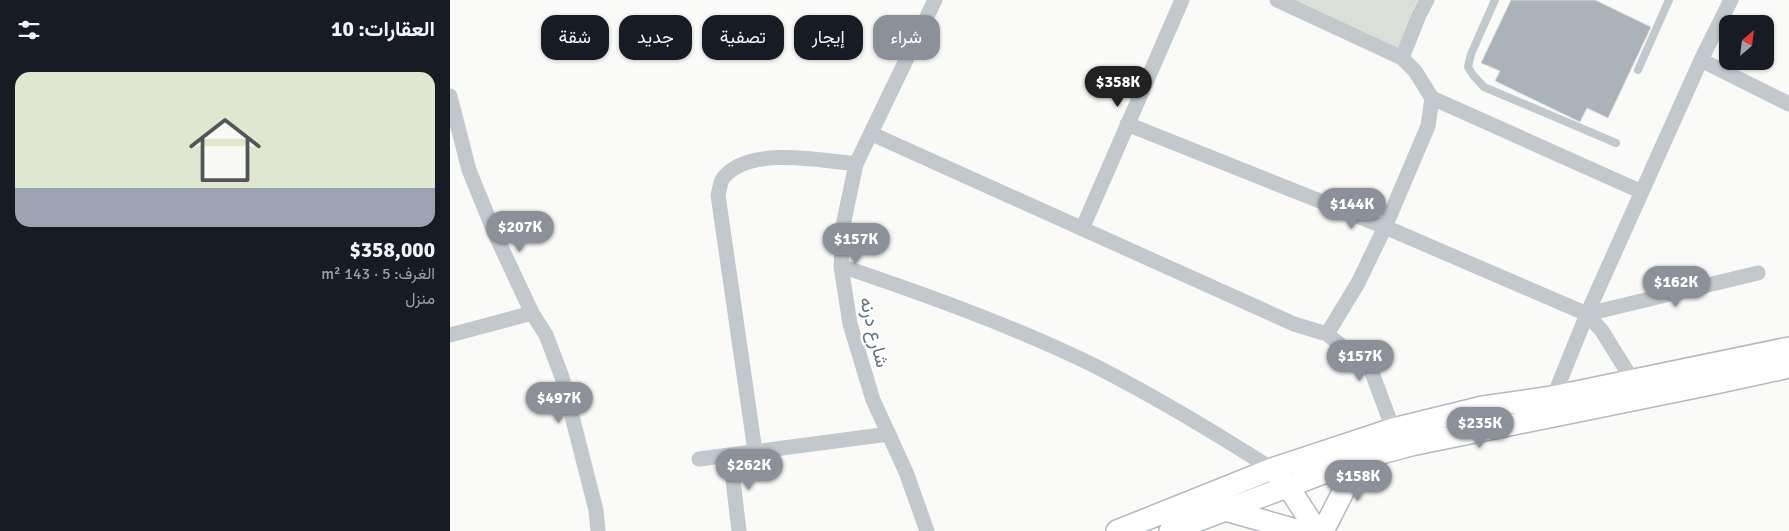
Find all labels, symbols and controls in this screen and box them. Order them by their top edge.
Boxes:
chip: شقة [541,15,609,60]
chip: جديد [619,15,692,60]
chip: تصفية [702,15,784,60]
chip: إيجار [794,15,863,60]
chip: شراء [873,15,940,60]
north arrow [1719,15,1774,70]
map controls [1719,15,1774,70]
icon: filters [15,16,43,44]
text: العقارات: 10 [331,16,435,42]
pin: $358K [1083,66,1153,108]
text: $358K [1096,72,1140,92]
icon: home [180,105,270,195]
pin: $144K [1317,188,1387,230]
text: $144K [1330,194,1374,214]
pin: $207K [485,210,555,253]
text: $207K [498,217,542,237]
pin: $157K [821,222,891,265]
text: $157K [834,229,878,249]
text: $358,000 [349,237,435,263]
text: الغرف: 5 · 143 m² [321,264,435,284]
pin: $162K [1641,266,1711,308]
text: $162K [1654,272,1698,292]
text: منزل [405,289,435,309]
street label: شارع درنه [854,294,894,370]
pin: $157K [1325,340,1395,382]
text: $157K [1338,346,1382,366]
pin: $497K [524,382,594,424]
text: $497K [537,388,581,408]
pin: $235K [1445,406,1515,449]
text: $235K [1458,413,1502,433]
pin: $262K [714,448,784,491]
text: $262K [727,455,771,475]
pin: $158K [1323,460,1393,502]
text: $158K [1336,466,1380,486]

